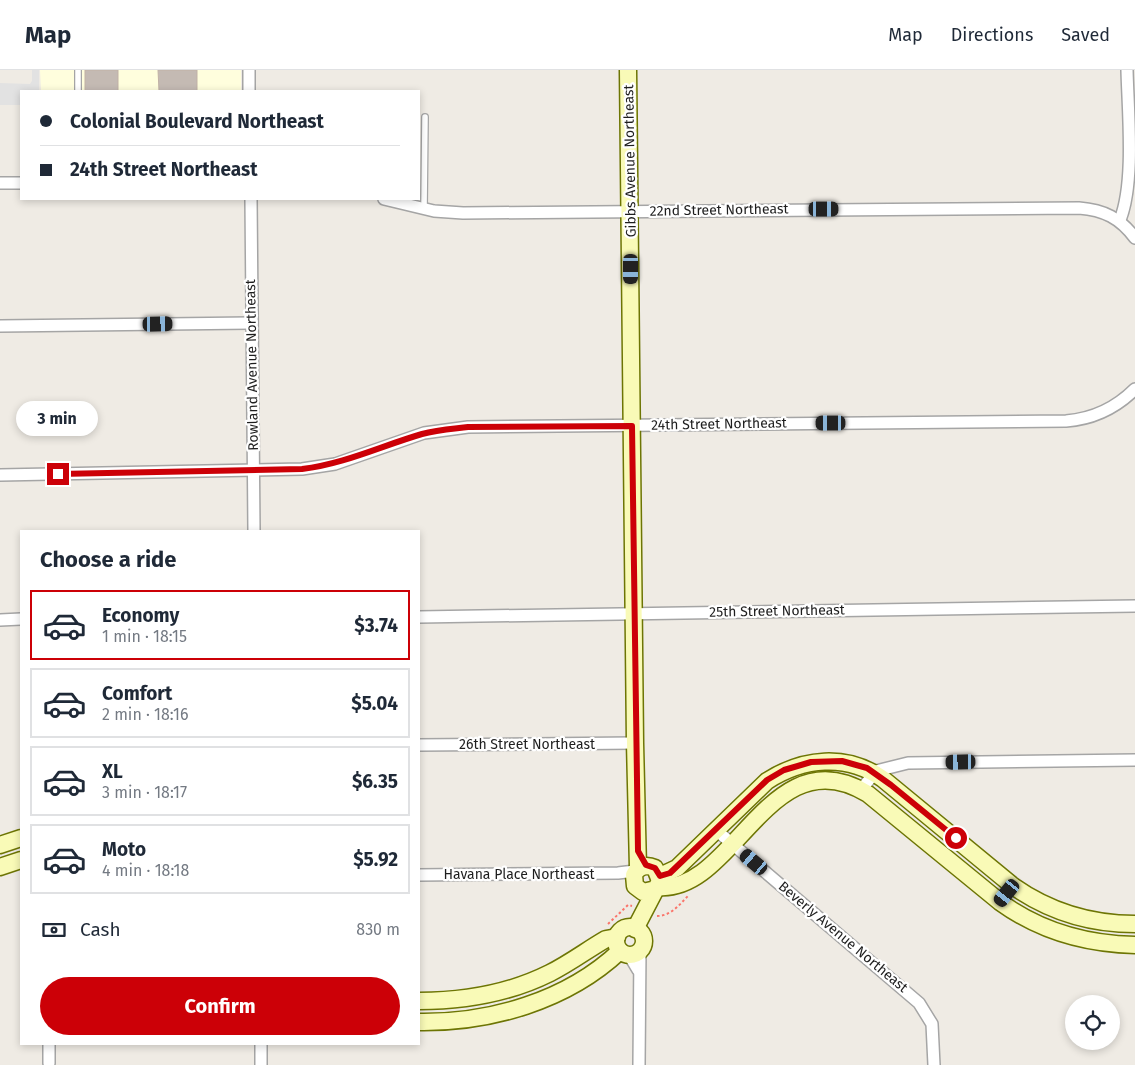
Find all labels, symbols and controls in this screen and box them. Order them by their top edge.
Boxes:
text: Map [25,21,71,49]
text: Map [888,24,923,46]
text: Directions [951,24,1033,46]
text: Saved [1061,24,1110,46]
street label: Gibbs Avenue Northeast [620,84,640,238]
text: Colonial Boulevard Northeast [70,110,324,133]
text: 24th Street Northeast [70,158,258,181]
street label: 22nd Street Northeast [649,200,789,220]
car [809,202,839,217]
car [623,254,638,284]
street label: Rowland Avenue Northeast [242,278,262,451]
car [142,316,173,332]
callout: 3 min [17,402,99,436]
text: 3 min [37,409,77,428]
street label: 24th Street Northeast [651,414,788,434]
car [816,416,846,431]
route end [47,463,69,485]
text: Choose a ride [40,546,176,573]
street label: 25th Street Northeast [709,601,846,621]
icon: car [42,603,87,648]
text: Economy [102,604,179,627]
text: $3.74 [354,614,398,637]
text: 1 min · 18:15 [102,627,187,646]
icon: car [42,681,87,726]
text: Comfort [102,682,172,705]
text: $5.04 [351,692,398,715]
text: 2 min · 18:16 [102,705,188,724]
street label: 26th Street Northeast [459,736,596,753]
car [945,754,976,770]
icon: car [42,759,87,804]
text: XL [102,760,123,783]
text: $6.35 [352,770,398,793]
text: 3 min · 18:17 [102,783,187,802]
route start [945,827,967,849]
icon: car [42,837,87,882]
text: Moto [102,838,146,861]
car [737,847,770,877]
text: $5.92 [353,848,398,871]
text: 4 min · 18:18 [102,861,189,880]
street label: Havana Place Northeast [443,866,595,883]
car [991,877,1022,909]
street label: Beverly Avenue Northeast [775,878,912,997]
icon: cash [40,916,68,944]
text: Cash [80,918,121,941]
text: 830 m [356,920,400,939]
button: Confirm [40,977,400,1035]
map controls [1065,995,1120,1050]
button: locate [1065,995,1120,1050]

